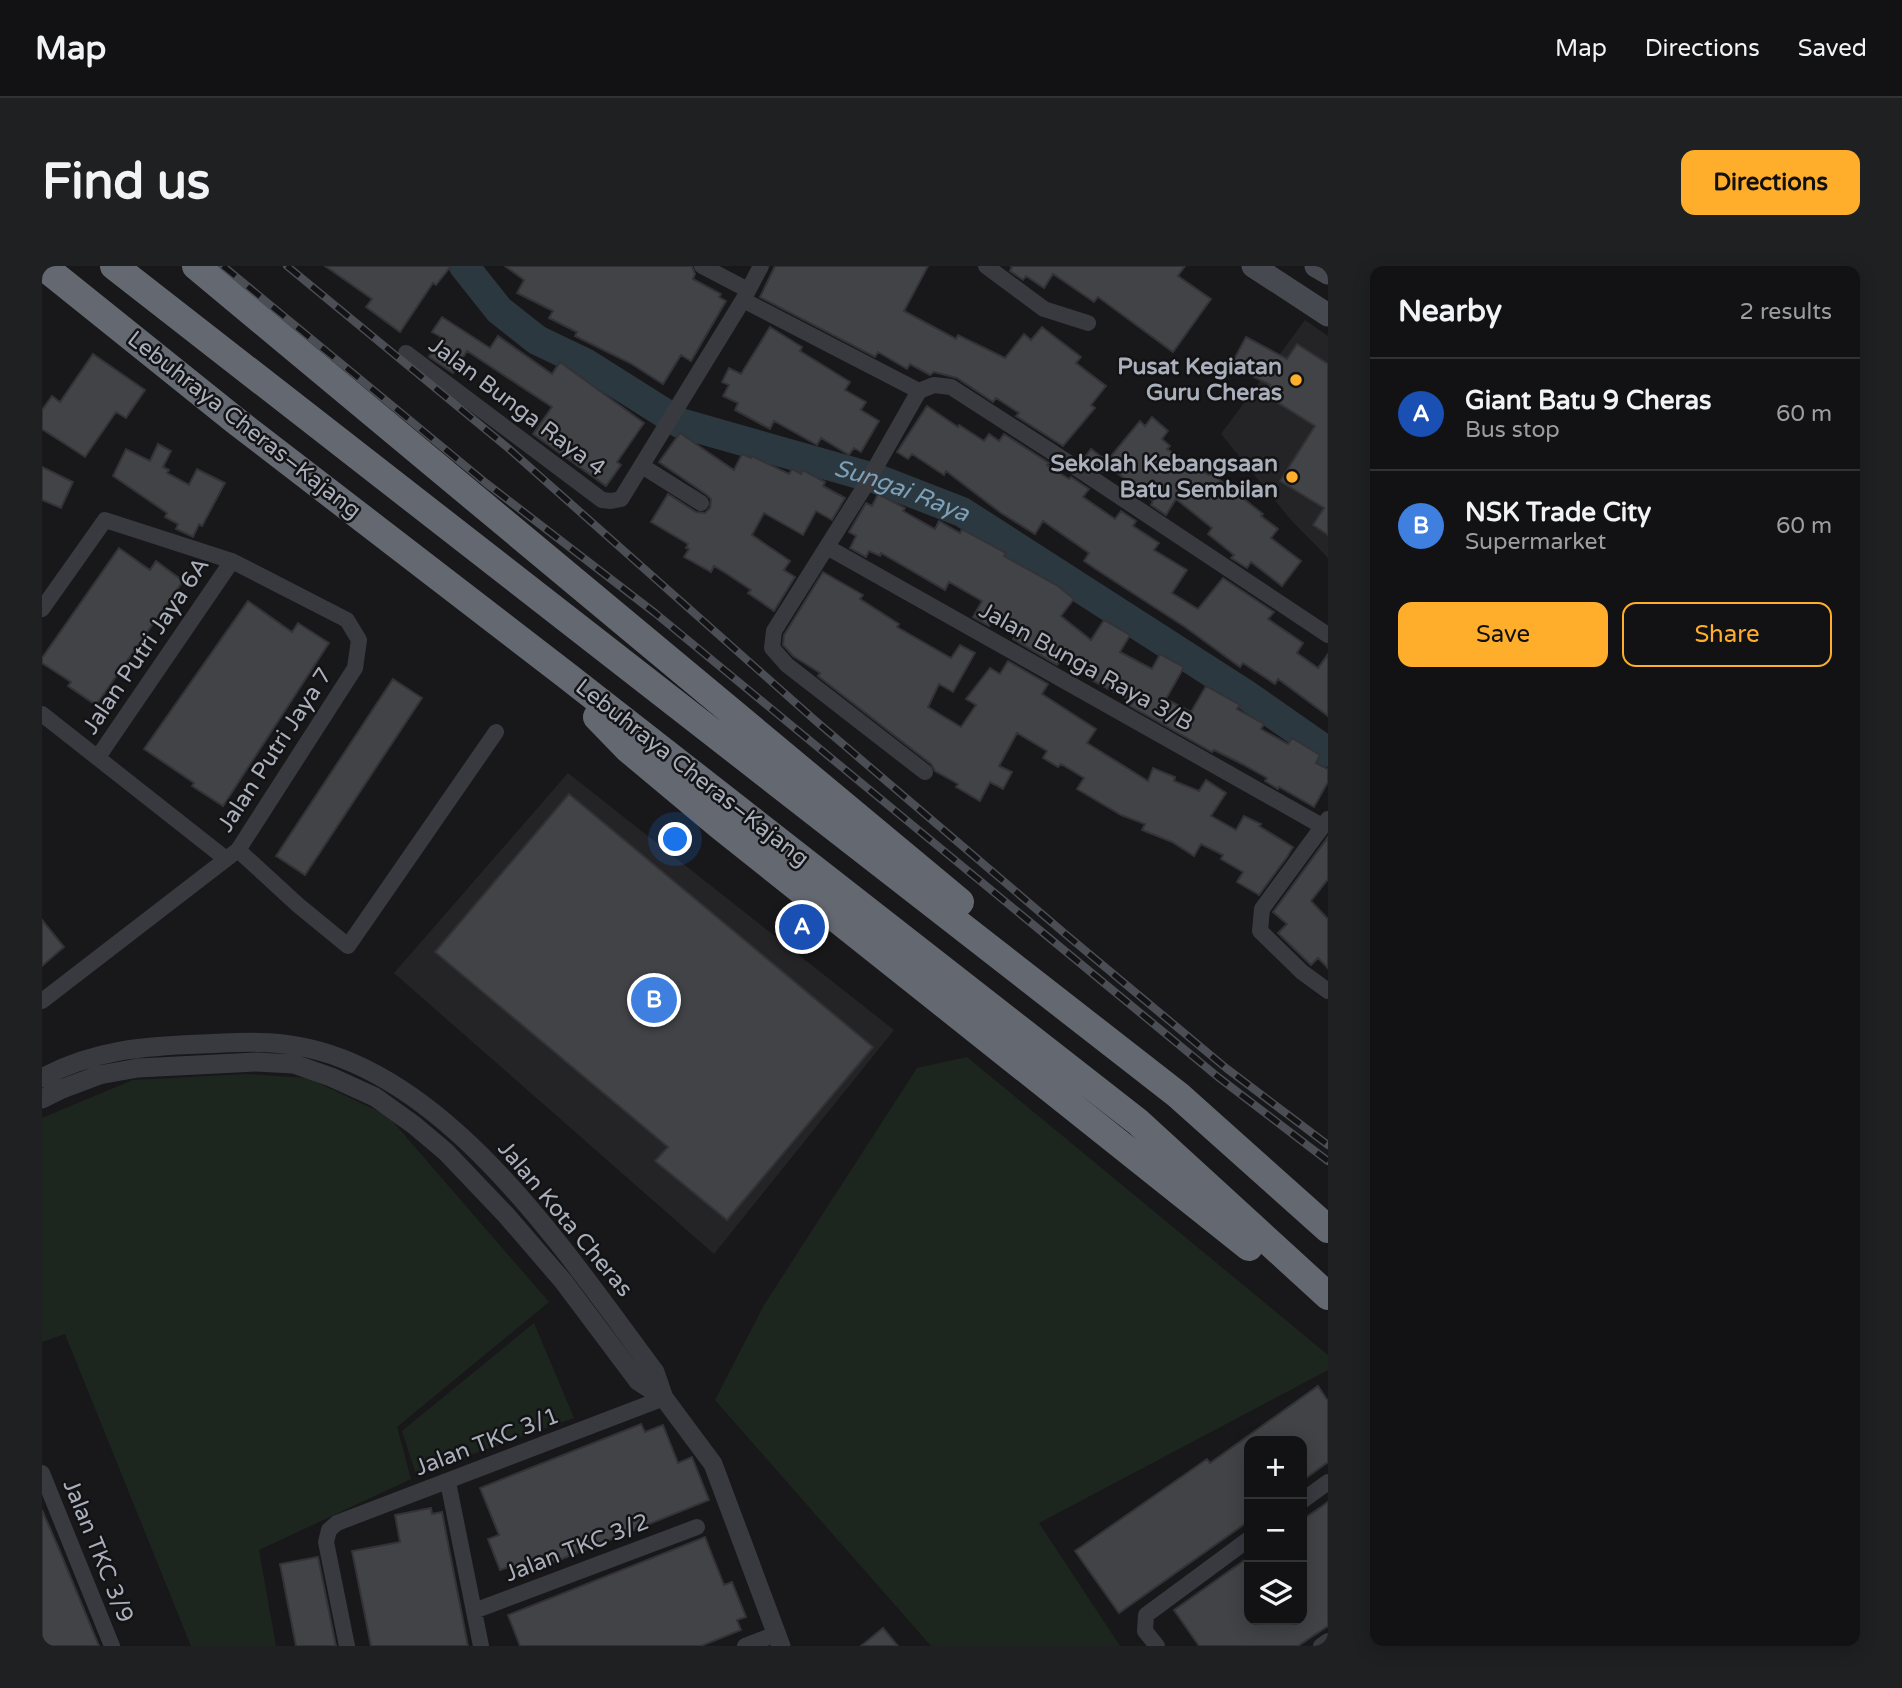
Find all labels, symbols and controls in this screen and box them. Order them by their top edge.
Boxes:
text: Map [35,29,106,68]
text: Map [1555,34,1607,63]
text: Directions [1645,34,1760,63]
text: Saved [1798,34,1867,63]
button: Directions [1681,150,1860,215]
text: Find us [42,153,210,212]
text: Nearby [1398,293,1502,330]
text: 2 results [1739,298,1832,326]
street label: Lebuhraya Cheras–Kajang [122,325,366,525]
street label: Jalan Bunga Raya 4 [423,331,611,483]
place label: Pusat Kegiatan Guru Cheras [1117,353,1282,407]
marker: Pusat Kegiatan Guru Cheras [1288,372,1304,388]
text: Giant Batu 9 Cheras [1465,385,1712,416]
text: A [1412,400,1430,428]
text: 60 m [1776,400,1832,428]
text: Bus stop [1465,416,1560,444]
place label: Sekolah Kebangsaan Batu Sembilan [1051,450,1278,504]
water label: Sungai Raya [831,453,974,528]
marker: Sekolah Kebangsaan Batu Sembilan [1284,469,1300,485]
text: NSK Trade City [1465,497,1651,528]
text: B [1413,512,1429,540]
text: 60 m [1776,512,1832,540]
text: Supermarket [1465,528,1606,556]
street label: Jalan Putri Jaya 6A [77,552,215,740]
street label: Jalan Bunga Raya 3/B [974,597,1198,737]
button: Save [1398,602,1608,667]
button: Share [1622,602,1832,667]
street label: Jalan Putri Jaya 7 [212,663,338,837]
street label: Lebuhraya Cheras–Kajang [570,673,814,873]
your location [658,822,692,856]
pin: A [779,901,825,953]
pin: B [631,974,677,1026]
street label: Jalan Kota Cheras [492,1135,638,1303]
street label: Jalan TKC 3/1 [411,1402,563,1482]
map controls [1244,1436,1307,1625]
button: + [1244,1436,1307,1499]
street label: Jalan TKC 3/9 [57,1475,139,1627]
button: − [1244,1499,1307,1562]
street label: Jalan TKC 3/2 [501,1508,653,1588]
button: layers [1244,1562,1307,1625]

